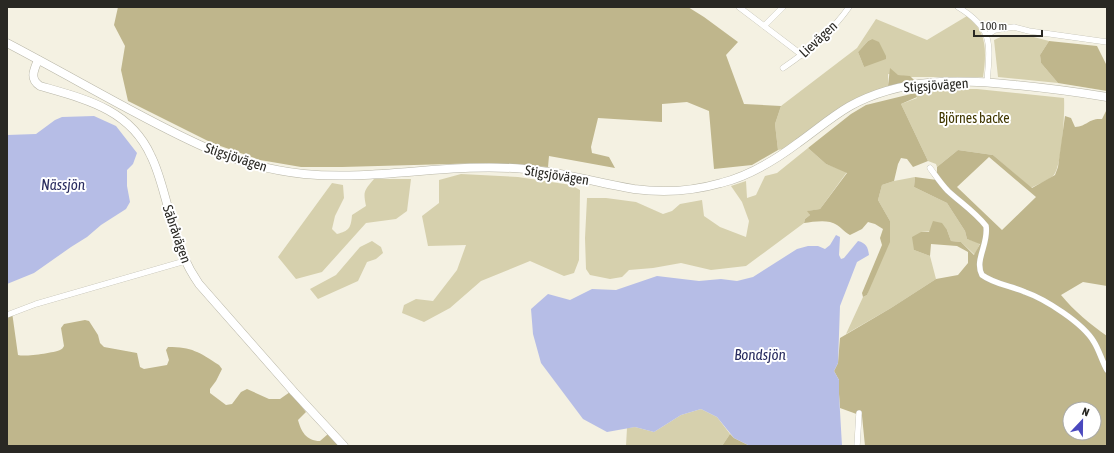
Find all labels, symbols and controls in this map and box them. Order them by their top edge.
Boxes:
scale bar [974,12,1042,38]
street label: Lievägen [796,18,840,60]
text: 100 m [980,19,1007,33]
street label: Stigsjövägen [903,75,969,95]
park label: Björnes backe [938,110,1010,126]
street label: Stigsjövägen [203,139,269,175]
street label: Stigsjövägen [524,162,590,188]
water label: Nässjön [41,176,85,193]
street label: Säbråvägen [160,203,194,265]
water label: Bondsjön [734,346,786,363]
north arrow [1062,401,1102,441]
text: N [1080,405,1091,419]

